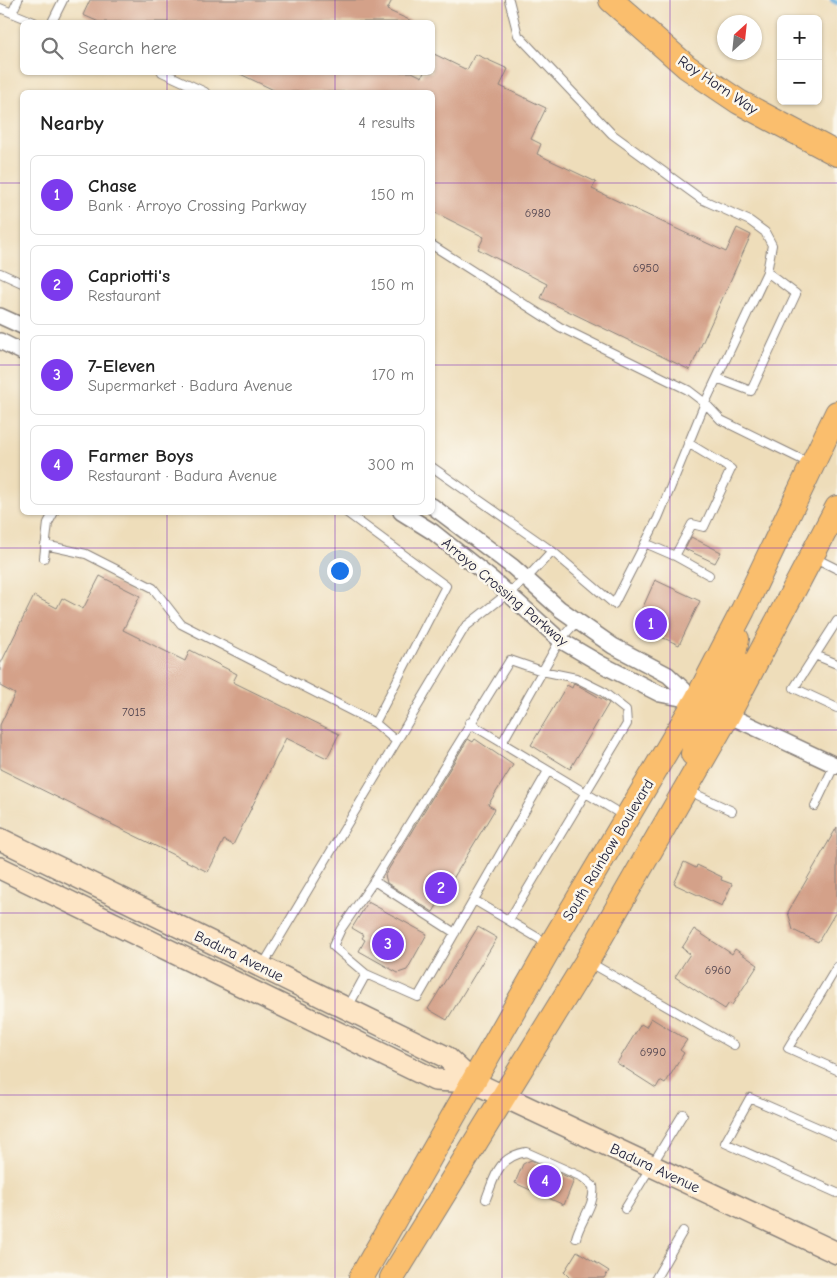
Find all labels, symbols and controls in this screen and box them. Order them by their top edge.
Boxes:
north arrow [717,15,762,60]
map controls [777,15,822,105]
button: + [777,15,822,60]
search box [20,20,435,75]
icon: search [38,34,66,62]
text: Search here [78,37,177,59]
street label: Roy Horn Way [674,52,762,119]
button: − [777,60,822,105]
text: Nearby [40,111,104,135]
text: 4 results [358,114,415,132]
text: Chase [88,175,137,197]
text: 1 [54,186,60,204]
text: 150 m [371,186,414,204]
text: Bank · Arroyo Crossing Parkway [88,197,306,215]
house number: 6980 [525,206,551,220]
house number: 6950 [633,261,659,275]
text: Capriotti's [88,265,170,287]
text: 2 [53,276,61,294]
text: 150 m [371,276,414,294]
text: Restaurant [88,287,160,305]
text: 7-Eleven [88,355,155,377]
text: 3 [53,366,61,384]
text: 170 m [372,366,414,384]
text: Supermarket · Badura Avenue [88,377,292,395]
text: Farmer Boys [88,445,193,467]
text: 4 [53,456,61,474]
text: 300 m [368,456,414,474]
text: Restaurant · Badura Avenue [88,467,277,485]
street label: Arroyo Crossing Parkway [438,534,572,650]
your location [327,558,353,584]
pin: 1 [635,605,667,643]
house number: 7015 [122,705,146,719]
street label: South Rainbow Boulevard [559,776,657,924]
pin: 2 [425,869,457,907]
pin: 3 [372,925,404,963]
street label: Badura Avenue [192,927,287,986]
house number: 6960 [705,963,731,977]
house number: 6990 [640,1045,666,1059]
street label: Badura Avenue [607,1139,703,1197]
pin: 4 [529,1162,561,1200]

